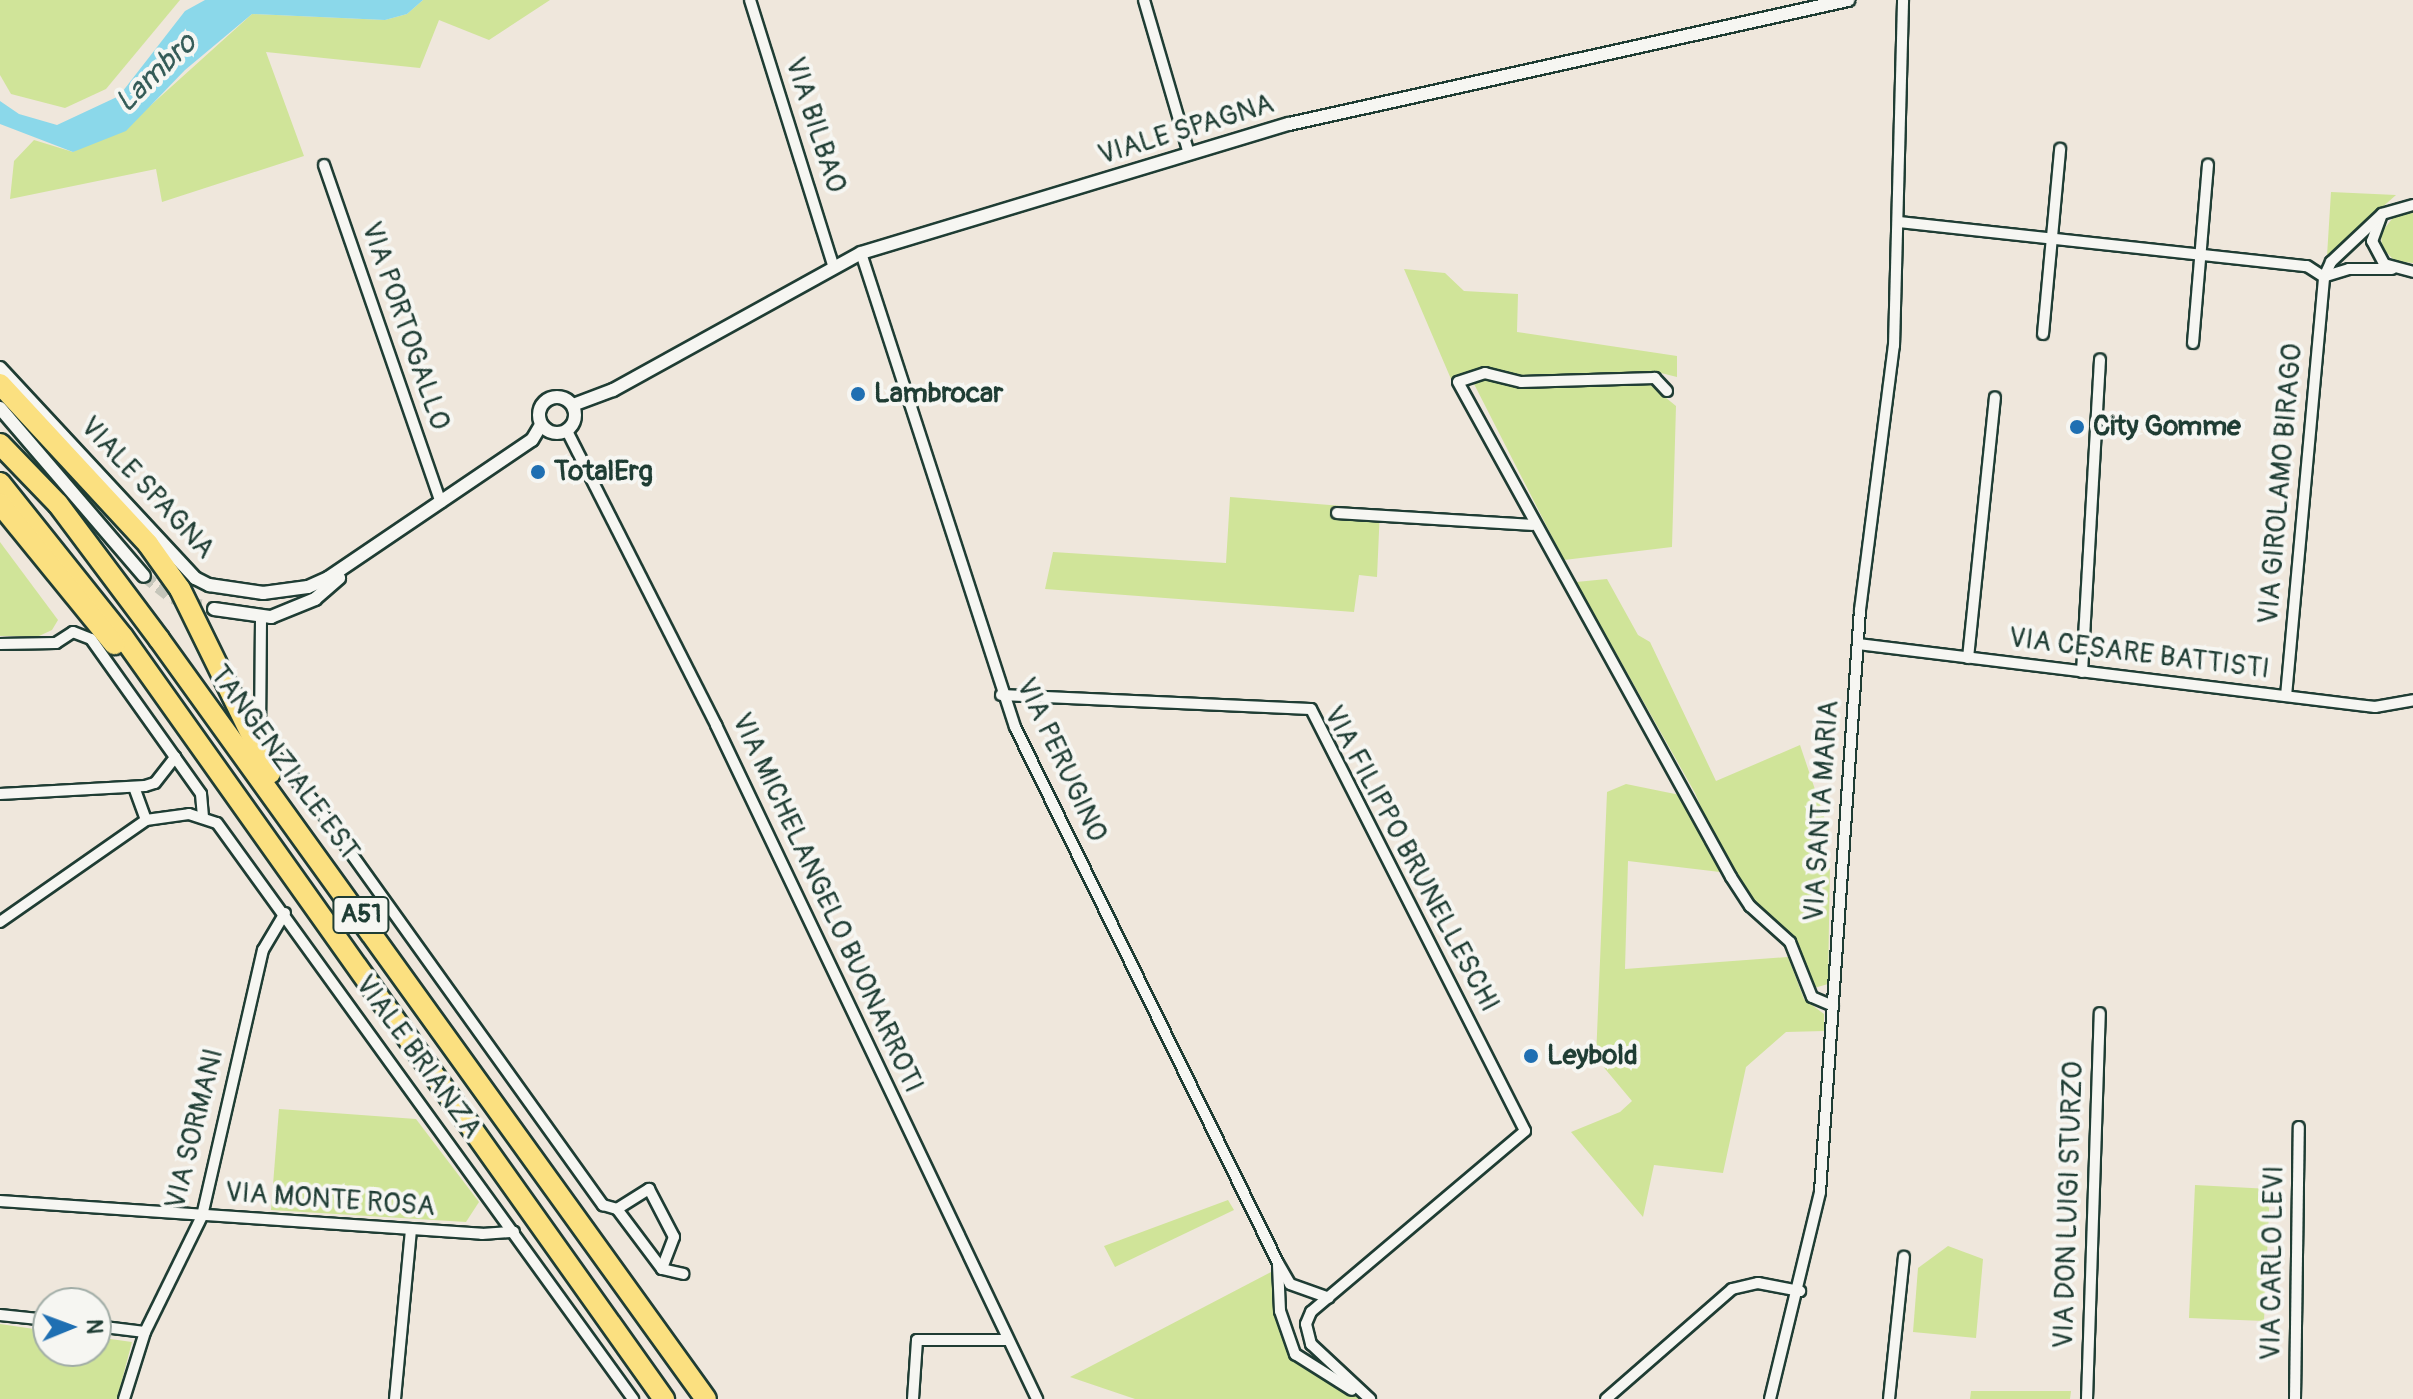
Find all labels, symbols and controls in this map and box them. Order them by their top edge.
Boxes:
water label: Lambro [108,26,204,120]
street label: VIA BILBAO [777,53,853,197]
street label: VIALE SPAGNA [1094,87,1278,173]
street label: VIA PORTOGALLO [354,218,456,434]
street label: VIA GIROLAMO BIRAGO [2252,342,2310,626]
place label: Lambrocar [874,377,1003,411]
marker: Lambrocar [849,385,867,403]
street label: VIALE SPAGNA [73,410,221,566]
place label: City Gomme [2093,410,2241,444]
marker: City Gomme [2068,418,2086,436]
place label: TotalErg [554,455,653,489]
marker: TotalErg [529,463,547,481]
street label: VIA CESARE BATTISTI [2007,621,2271,687]
street label: TANGENZIALE EST [202,659,366,867]
street label: VIA PERUGINO [1008,673,1114,847]
street label: VIA SANTA MARIA [1798,699,1846,923]
street label: VIA FILIPPO BRUNELLESCHI [1316,700,1506,1018]
street label: VIA MICHELANGELO BUONARROTI [724,708,930,1098]
road number: A51 [331,893,391,937]
street label: VIALE BRIANZA [348,969,488,1145]
place label: Leybold [1547,1039,1638,1073]
street label: VIA SORMANI [159,1045,231,1213]
marker: Leybold [1522,1047,1540,1065]
street label: VIA DON LUIGI STURZO [2047,1061,2091,1349]
street label: VIA CARLO LEVI [2254,1165,2292,1361]
street label: VIA MONTE ROSA [224,1176,436,1224]
north arrow [32,1287,112,1367]
text: N [80,1319,108,1334]

